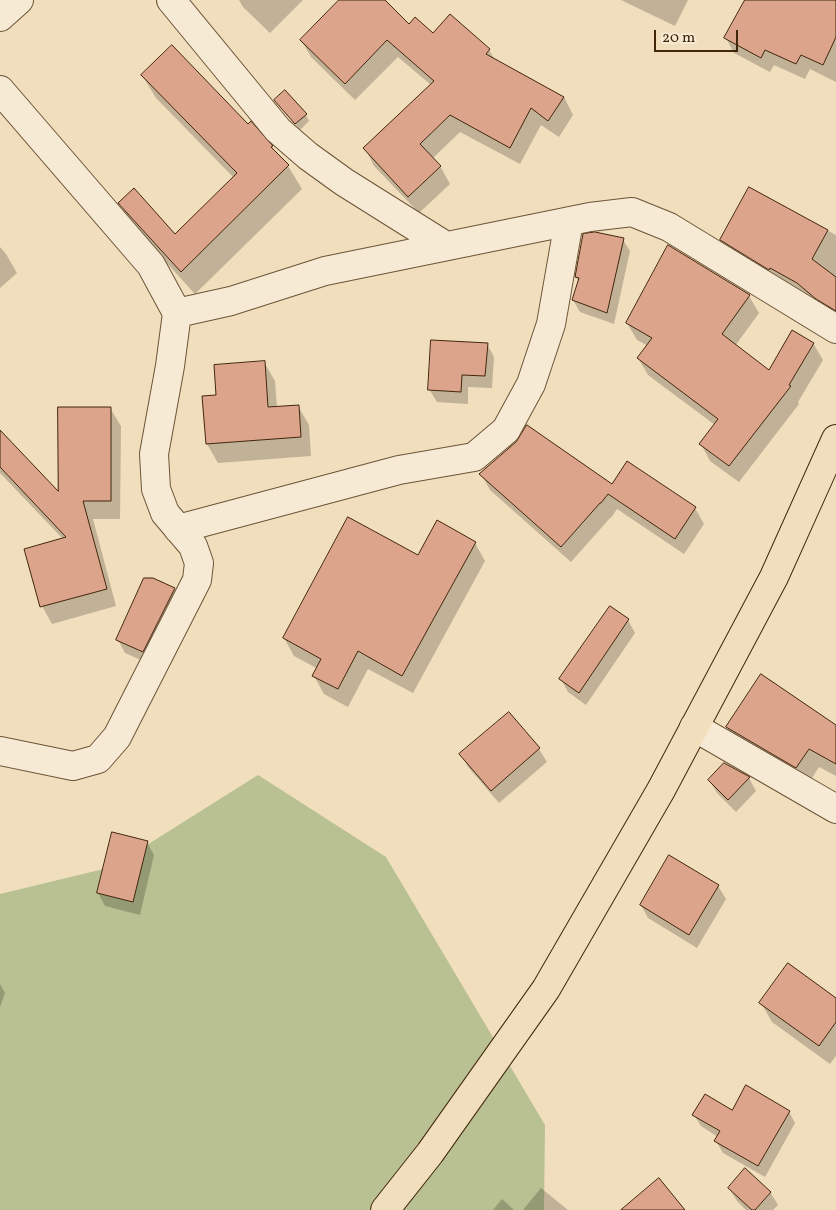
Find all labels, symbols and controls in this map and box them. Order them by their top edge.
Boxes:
scale bar [656,20,740,52]
text: 20 m [662,28,695,49]

